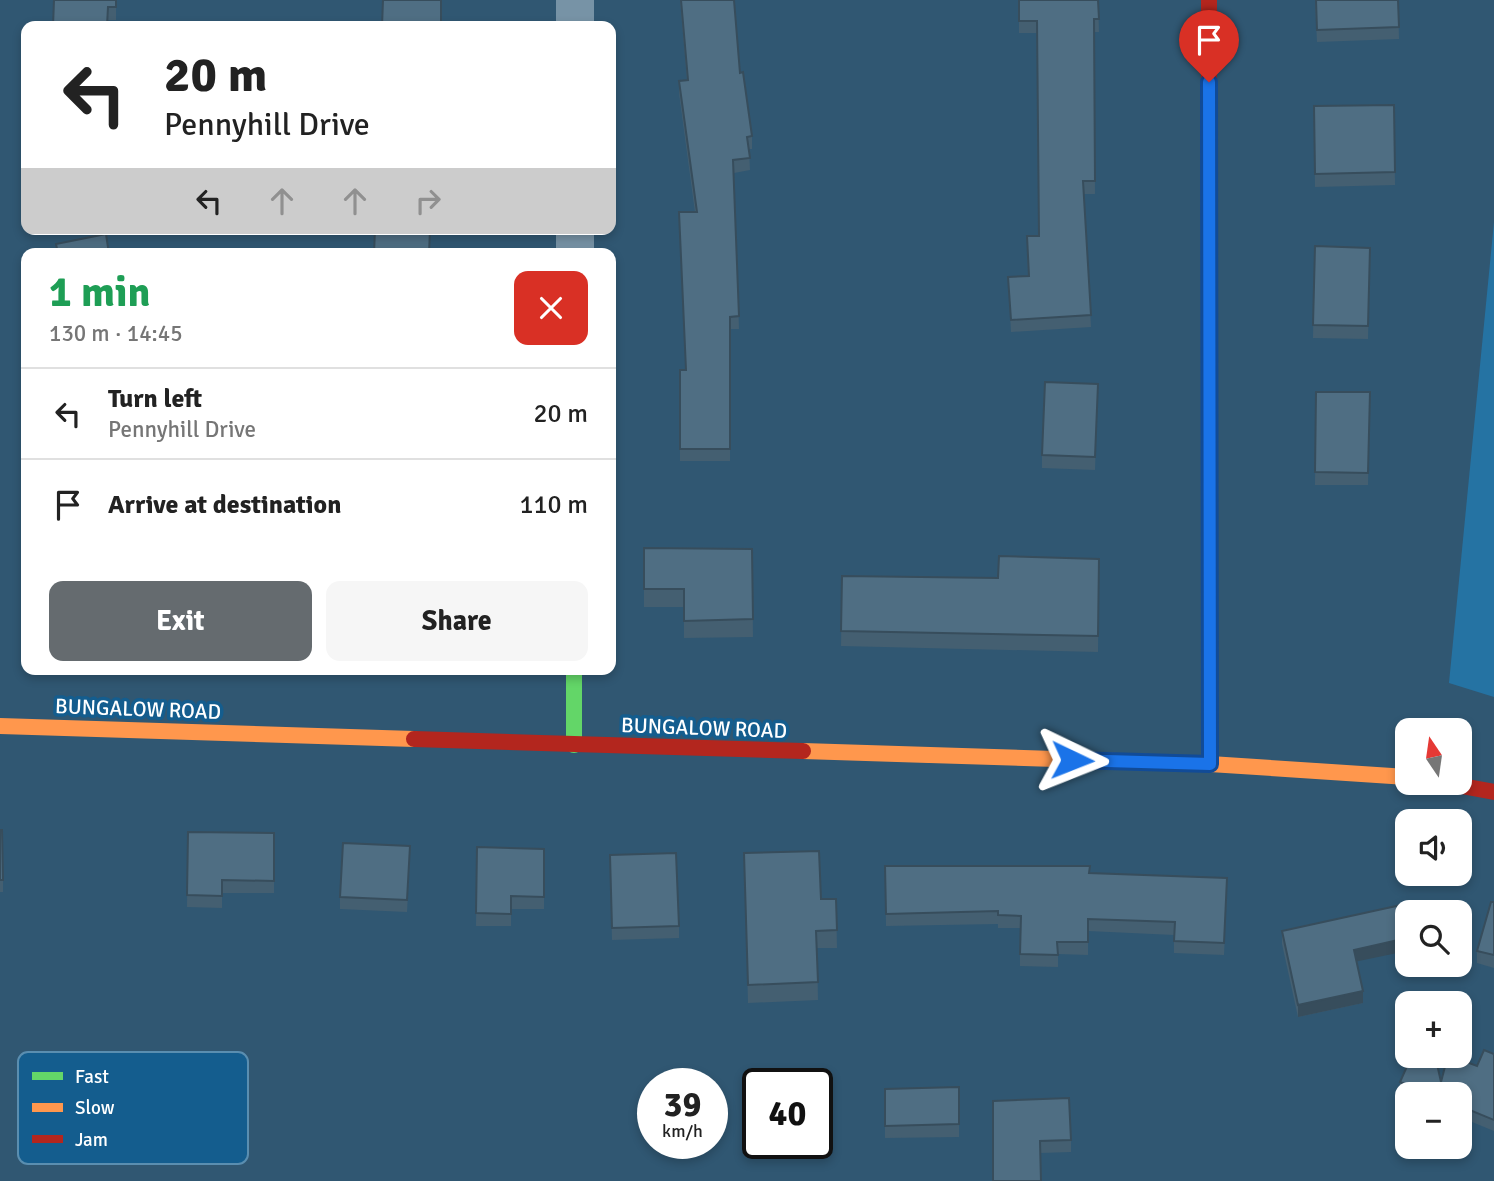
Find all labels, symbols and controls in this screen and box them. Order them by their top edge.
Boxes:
pin [1179,10,1239,82]
icon: arrive [1190,21,1228,59]
text: 20 m [164,45,267,105]
icon: left [49,49,140,140]
text: Pennyhill Drive [164,105,370,144]
icon: left [190,182,228,220]
icon: ahead [263,182,301,220]
icon: ahead [336,182,374,220]
icon: right [409,182,447,220]
text: 1 min [49,267,150,318]
button: close [514,271,588,345]
text: 130 m · 14:45 [49,319,183,348]
text: Turn left [108,383,202,415]
icon: left [49,395,87,433]
text: 20 m [533,398,588,430]
text: Pennyhill Drive [108,415,256,444]
icon: arrive [49,486,87,524]
text: Arrive at destination [108,489,341,521]
text: 110 m [519,489,588,521]
button: Exit [49,581,312,661]
button: Share [326,581,588,661]
street label: BUNGALOW ROAD [54,693,222,725]
street label: BUNGALOW ROAD [620,712,788,744]
north arrow [1395,718,1472,794]
map controls [1395,718,1472,1159]
position arrow [1035,723,1109,797]
button: sound [1395,809,1472,886]
button: search [1395,900,1472,977]
button: + [1395,991,1472,1068]
legend [18,1052,248,1164]
text: Fast [75,1065,109,1089]
speed limit sign: 40 [742,1068,833,1159]
button: − [1395,1082,1472,1159]
text: 39 [664,1083,701,1126]
text: Slow [75,1096,115,1120]
text: km/h [662,1120,703,1142]
text: Jam [75,1128,108,1152]

